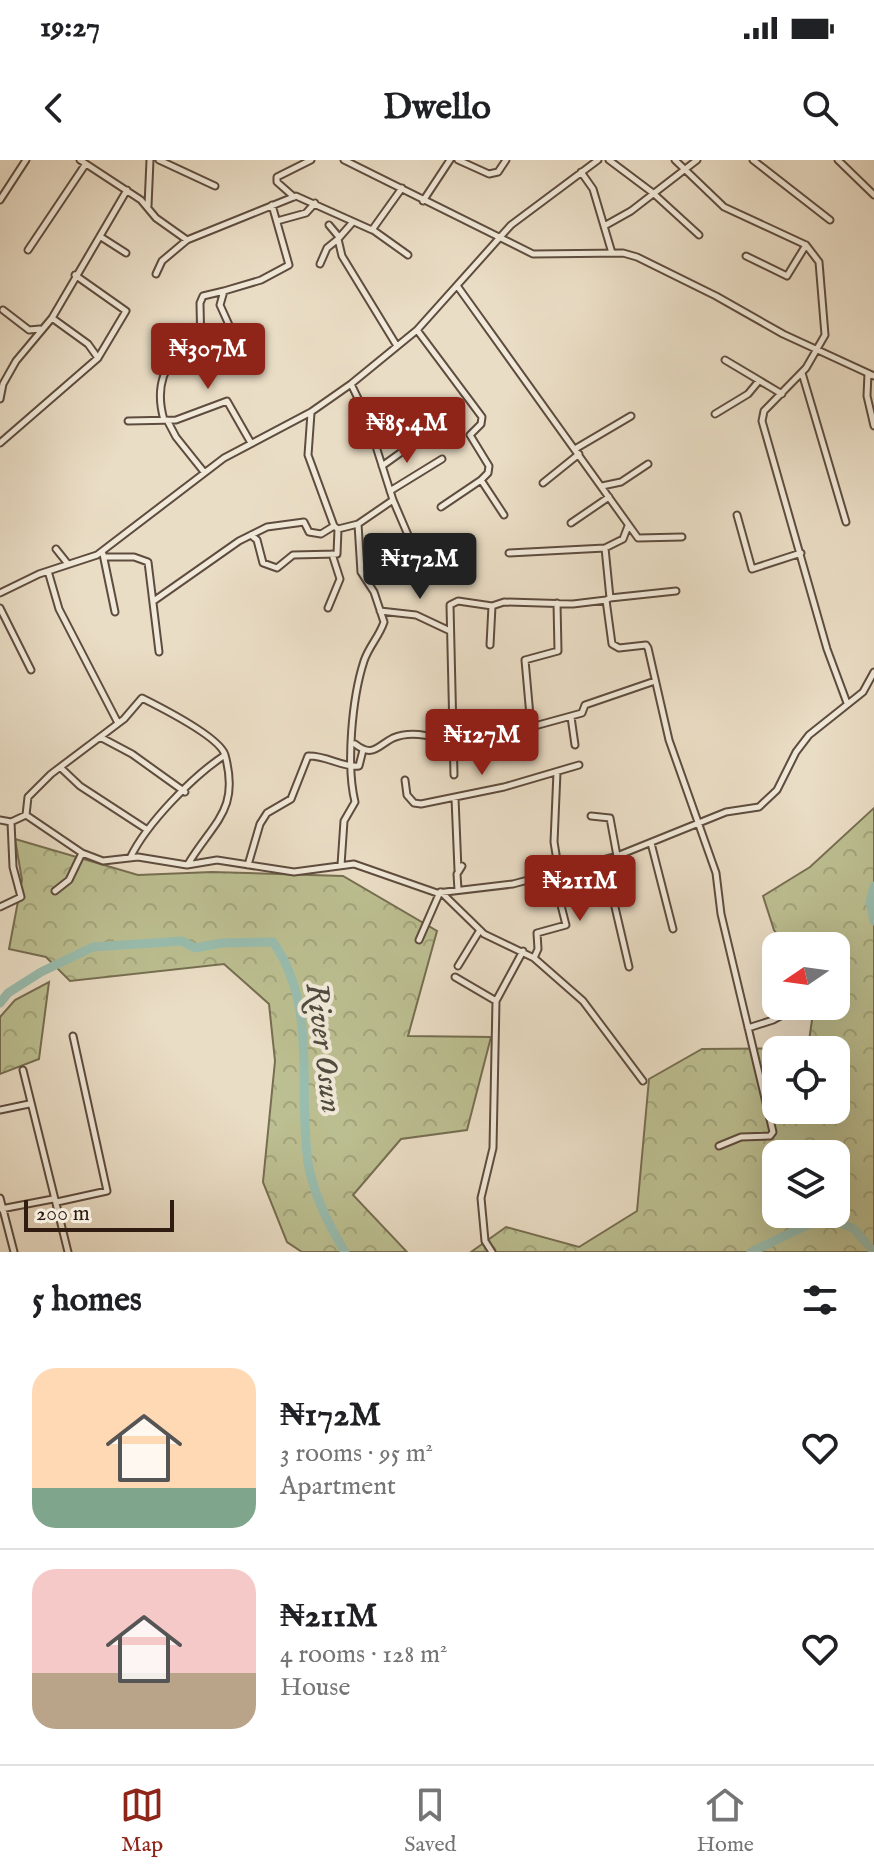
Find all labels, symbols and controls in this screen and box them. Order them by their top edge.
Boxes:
text: 19:27 [40,9,100,47]
text: Dwello [383,85,491,131]
icon: back [32,86,76,130]
icon: search [798,86,842,130]
pin: ₦307M [152,323,264,391]
text: ₦307M [169,332,247,365]
pin: ₦85.4M [342,397,472,465]
text: ₦85.4M [366,406,448,439]
pin: ₦172M [364,533,476,601]
text: ₦172M [381,542,459,575]
pin: ₦127M [426,709,538,777]
text: ₦127M [444,718,520,751]
pin: ₦211M [524,855,636,923]
text: ₦211M [543,864,617,897]
north arrow [762,932,850,1020]
map controls [762,932,850,1228]
water label: River Osun [295,980,351,1116]
button: locate [762,1036,850,1124]
button: layers [762,1140,850,1228]
scale bar [24,1196,174,1232]
text: 200 m [36,1200,90,1228]
icon: filters [798,1278,842,1322]
text: 5 homes [32,1279,142,1322]
text: ₦172M [280,1394,381,1437]
icon: home [96,1400,192,1496]
icon: heart [798,1426,842,1470]
text: 3 rooms · 95 m² [280,1437,433,1470]
text: Apartment [280,1470,396,1503]
text: ₦211M [280,1595,378,1638]
icon: home [96,1601,192,1697]
icon: heart [798,1627,842,1671]
text: 4 rooms · 128 m² [280,1638,447,1671]
text: House [280,1671,350,1704]
tab: Map [120,1783,164,1859]
tab: Saved [404,1783,456,1859]
tab: Home [696,1783,754,1859]

